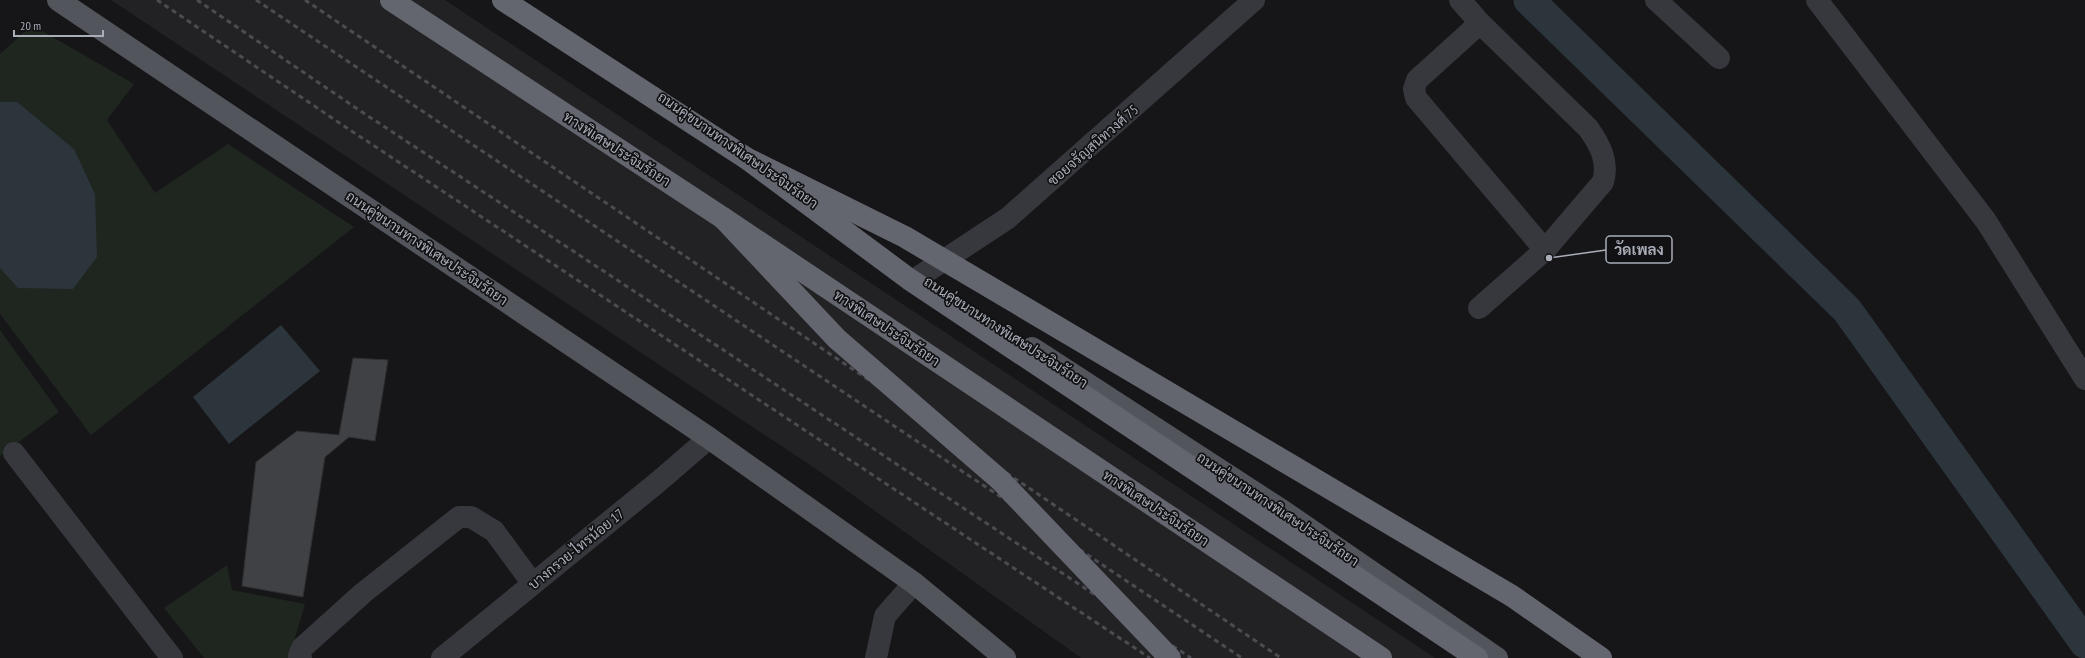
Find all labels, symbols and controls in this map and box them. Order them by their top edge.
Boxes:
scale bar [14,12,103,38]
text: 20 m [20,18,41,33]
street label: ถนนคู่ขนานทางพิเศษประจิมรัถยา [654,88,822,213]
street label: ซอยจรัญสนิทวงศ์ 75 [1044,101,1142,189]
street label: ทางพิเศษประจิมรัถยา [560,108,674,190]
street label: ถนนคู่ขนานทางพิเศษประจิมรัถยา [342,187,511,310]
callout: วัดเพลง [1606,236,1672,263]
text: วัดเพลง [1614,240,1664,259]
street label: ถนนคู่ขนานทางพิเศษประจิมรัถยา [920,272,1091,393]
street label: ทางพิเศษประจิมรัถยา [830,286,944,370]
street label: ถนนคู่ขนานทางพิเศษประจิมรัถยา [1193,448,1362,571]
street label: ทางพิเศษประจิมรัถยา [1099,466,1213,550]
street label: บางกรวย-ไทรน้อย 17 [524,505,628,593]

